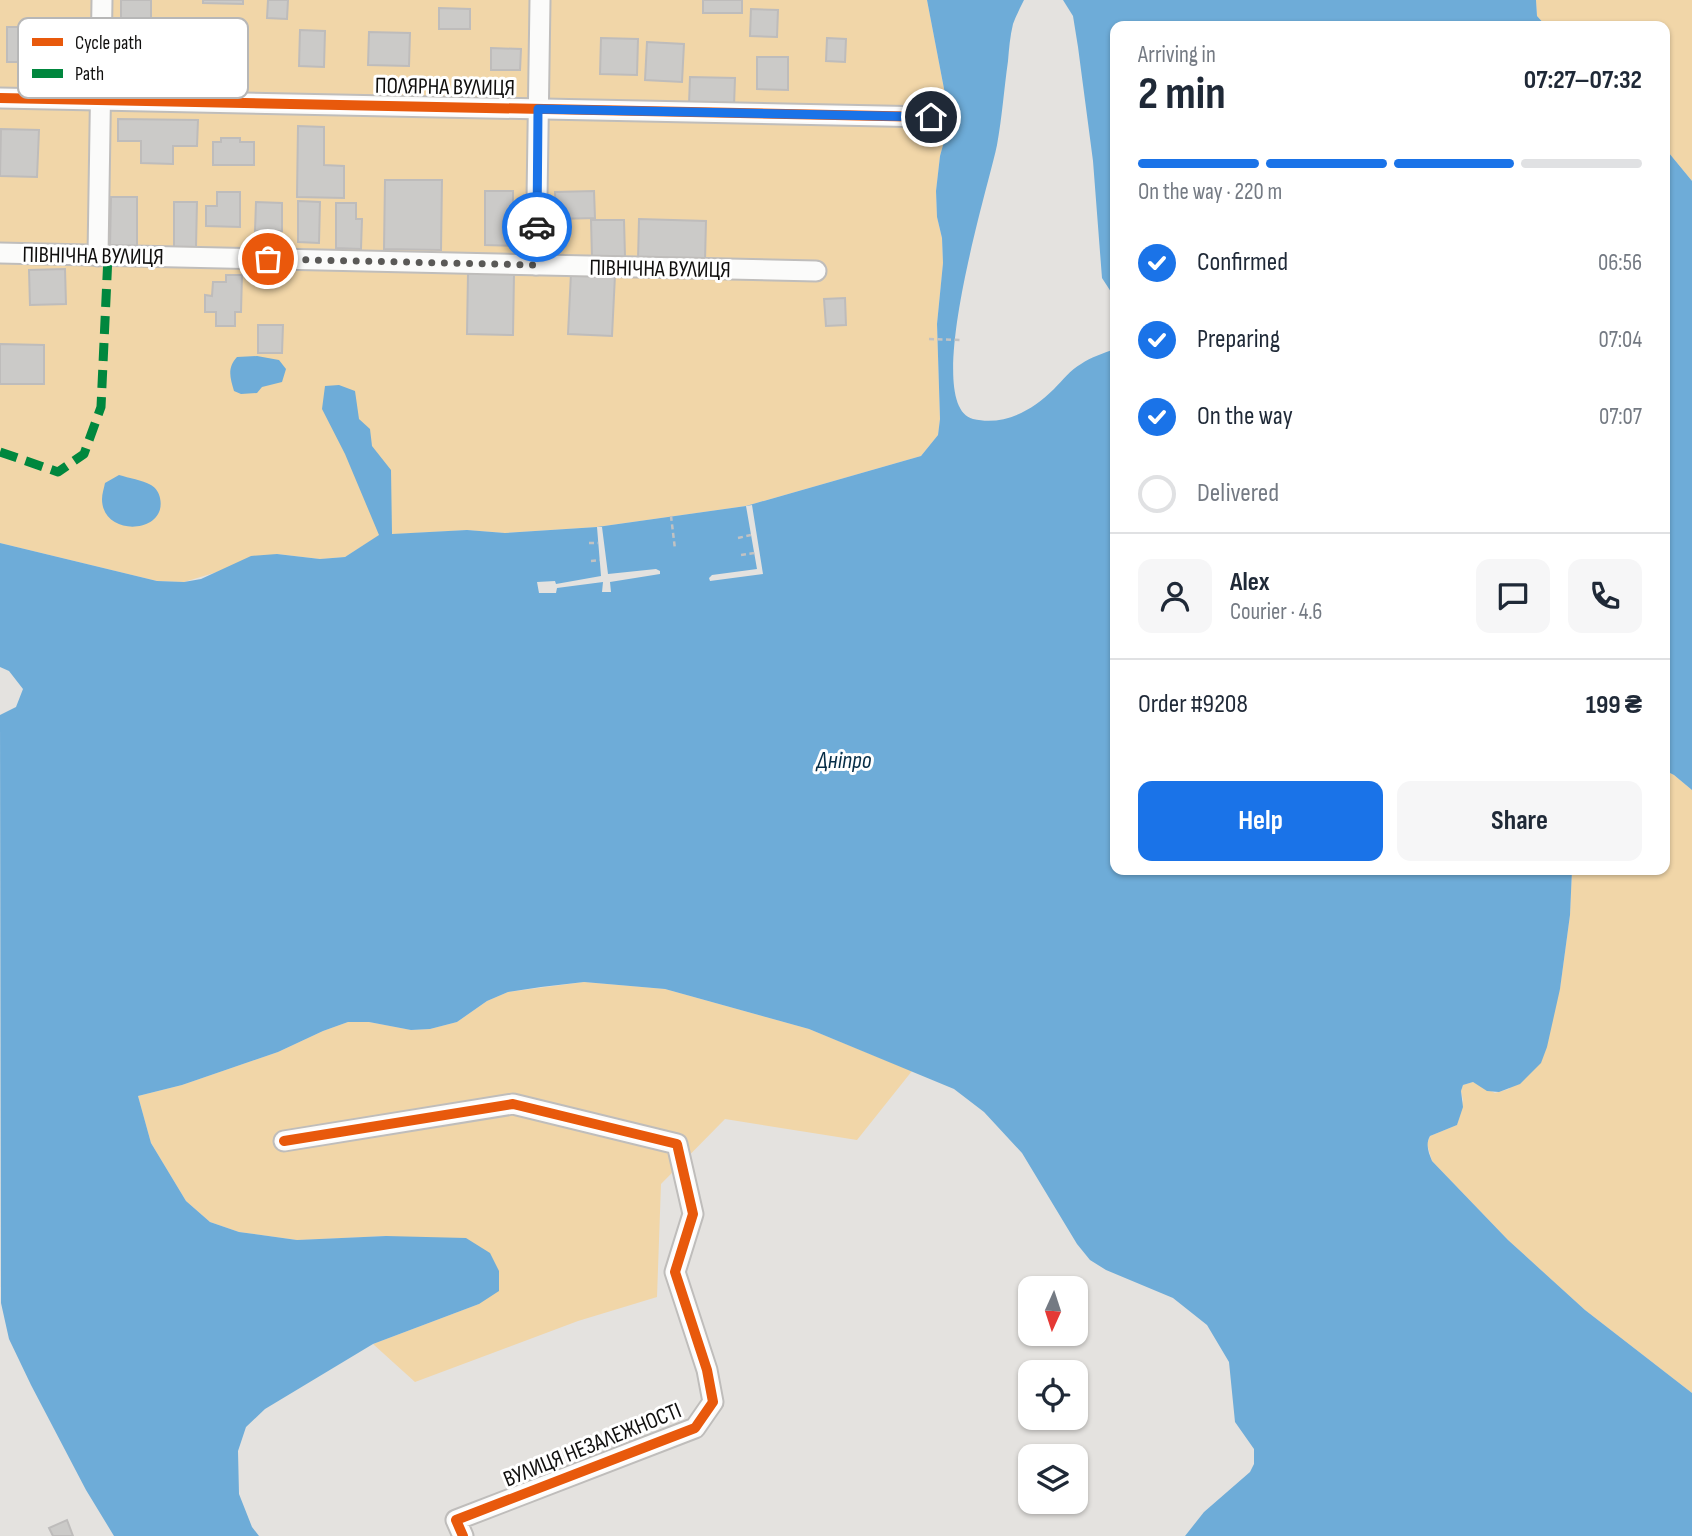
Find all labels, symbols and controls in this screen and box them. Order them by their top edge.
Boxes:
legend [18,18,248,98]
text: Cycle path [75,32,142,55]
text: Arriving in [1138,41,1216,69]
text: Path [75,63,104,86]
text: 07:27–07:32 [1524,65,1642,96]
text: 2 min [1138,67,1226,122]
street label: ПОЛЯРНА ВУЛИЦЯ [375,72,515,102]
pin [901,87,961,147]
icon: home [912,98,950,136]
text: On the way · 220 m [1138,178,1282,206]
courier [502,192,572,262]
icon: car [518,208,556,246]
pin [238,229,298,289]
icon: bag [249,240,287,278]
street label: ПІВНІЧНА ВУЛИЦЯ [22,241,164,271]
icon: check [1138,244,1176,282]
text: Confirmed [1197,247,1288,278]
text: 06:56 [1598,249,1642,277]
street label: ПІВНІЧНА ВУЛИЦЯ [589,254,731,284]
icon: check [1138,321,1176,359]
text: Preparing [1197,324,1280,355]
text: 07:04 [1599,326,1642,354]
icon: check [1138,398,1176,436]
text: On the way [1197,401,1293,432]
text: 07:07 [1599,403,1642,431]
text: Delivered [1197,478,1279,509]
button: person [1138,559,1212,633]
button: chat [1476,559,1550,633]
button: phone [1568,559,1642,633]
text: Alex [1230,567,1270,598]
text: Courier · 4.6 [1230,598,1322,626]
text: Order #9208 [1138,689,1248,720]
text: 199 ₴ [1586,690,1642,721]
water label: Дніпро [814,746,872,775]
button: Help [1138,781,1383,861]
button: Share [1397,781,1642,861]
north arrow [1018,1276,1088,1346]
map controls [1018,1276,1088,1514]
button: locate [1018,1360,1088,1430]
street label: ВУЛИЦЯ НЕЗАЛЕЖНОСТІ [499,1396,685,1493]
button: layers [1018,1444,1088,1514]

